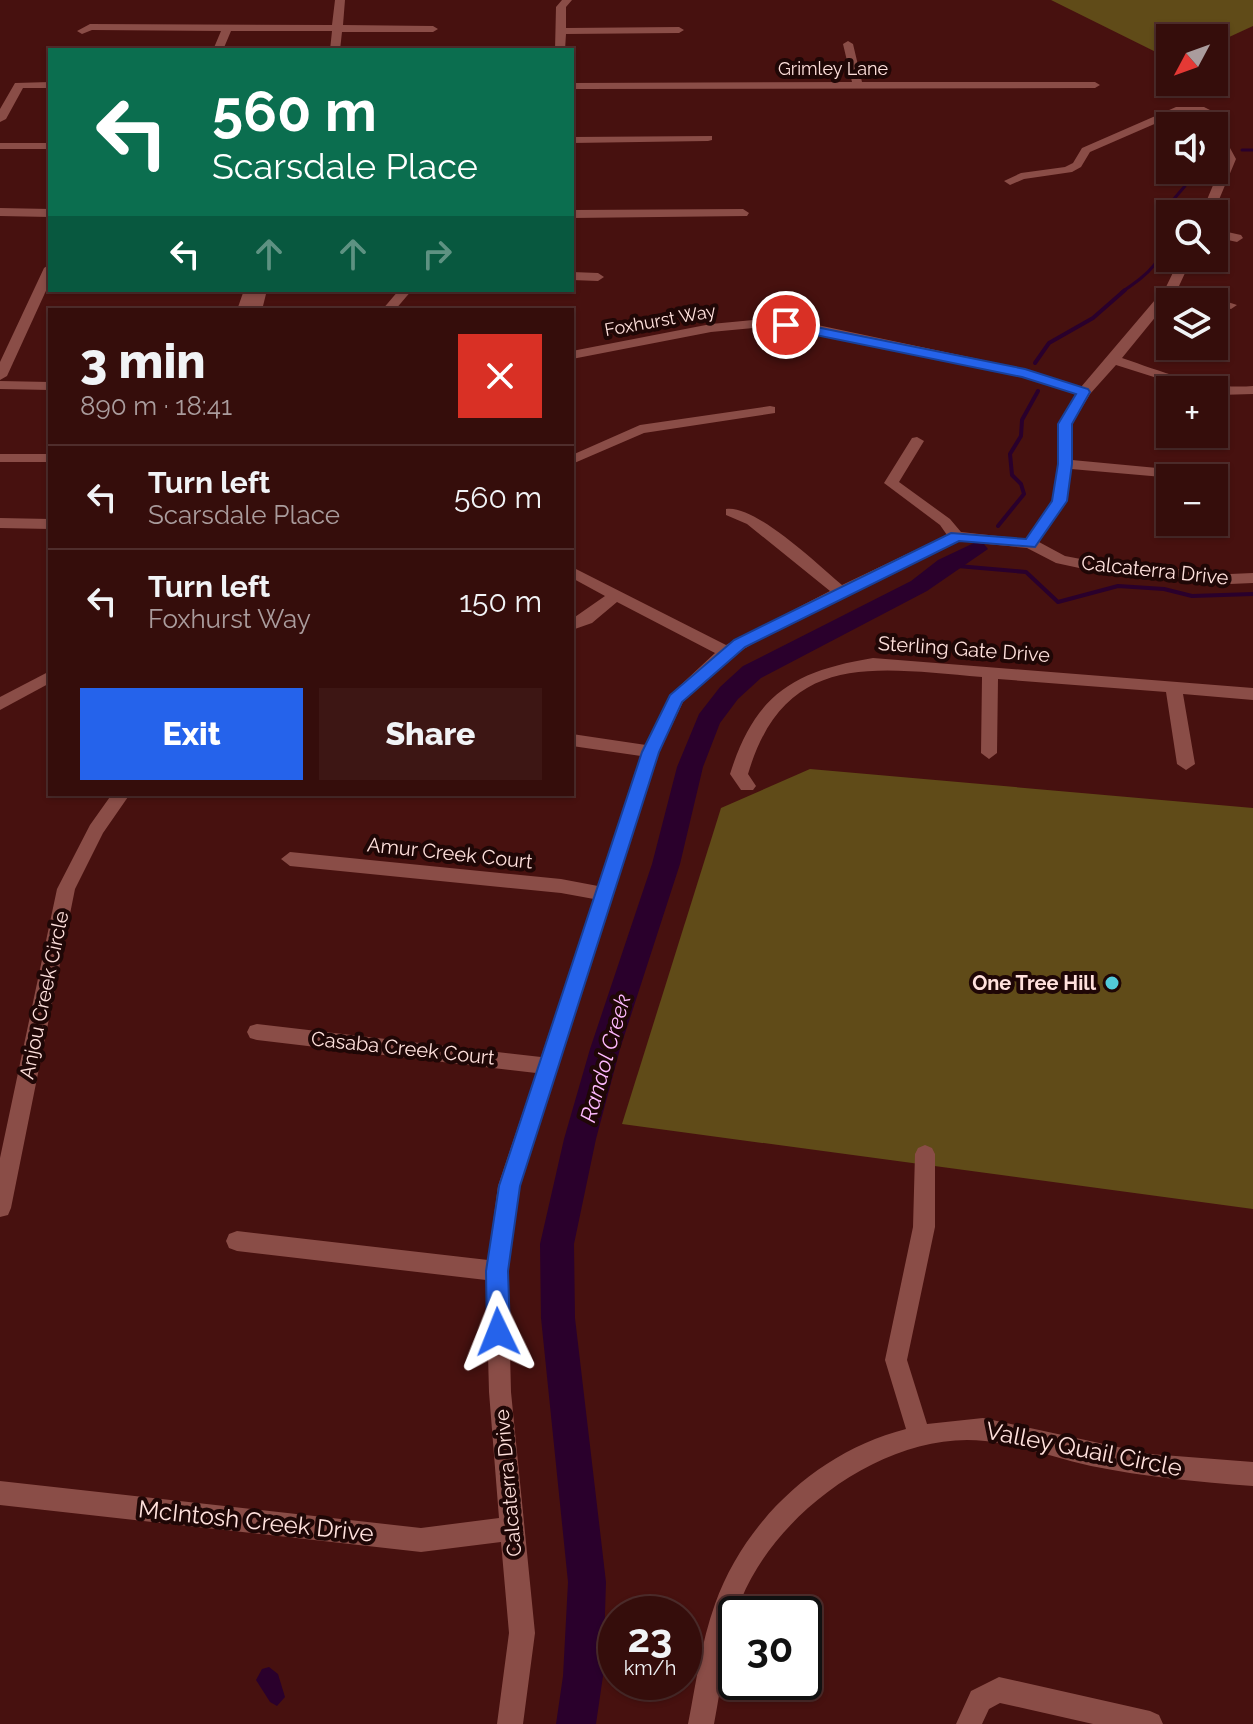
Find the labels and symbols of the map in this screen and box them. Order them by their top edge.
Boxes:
north arrow [1156,24,1228,96]
street label: Grimley Lane [778,58,888,79]
pin [752,291,820,359]
street label: Foxhurst Way [603,300,718,340]
street label: Calcaterra Drive [1080,550,1230,590]
street label: Sterling Gate Drive [877,631,1051,667]
street label: Amur Creek Court [366,832,534,874]
street label: Anjou Creek Circle [14,909,74,1081]
place label: One Tree Hill [972,971,1097,995]
marker: One Tree Hill [1103,974,1121,992]
water label: Randol Creek [574,991,636,1125]
street label: Casaba Creek Court [310,1026,496,1070]
position arrow [456,1290,540,1374]
street label: Calcaterra Drive [490,1408,526,1558]
street label: Valley Quail Circle [983,1416,1185,1482]
street label: McIntosh Creek Drive [137,1494,375,1548]
speed limit sign: 30 [718,1596,822,1700]

